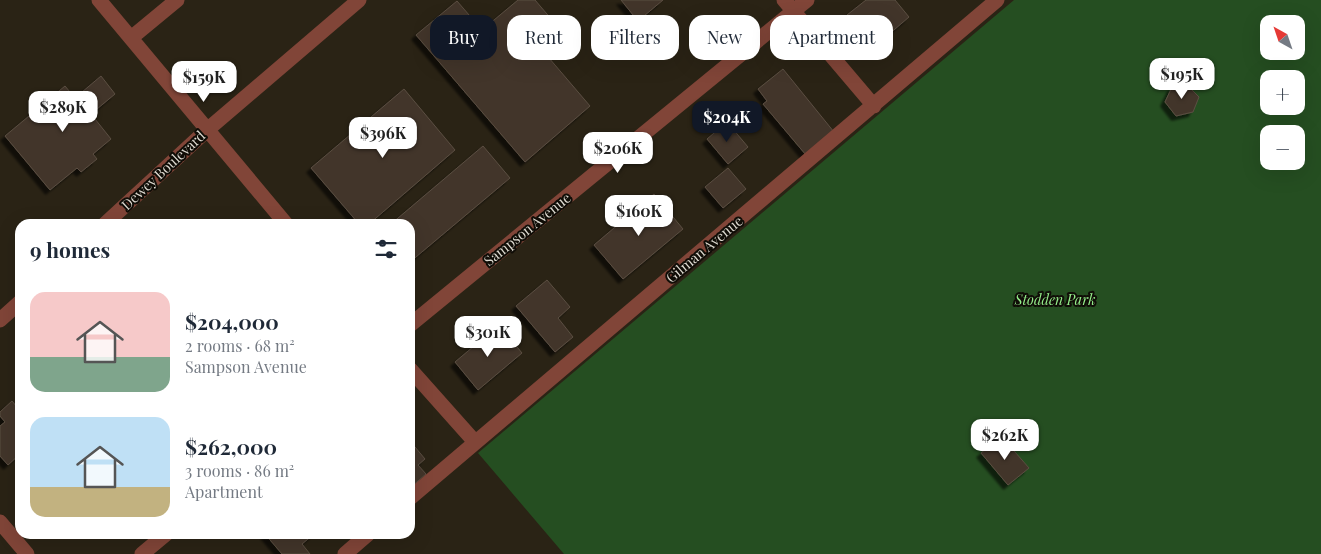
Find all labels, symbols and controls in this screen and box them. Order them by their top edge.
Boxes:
chip: Buy [430,15,497,60]
chip: Rent [507,15,581,60]
chip: Filters [591,15,679,60]
chip: New [689,15,760,60]
chip: Apartment [770,15,893,60]
north arrow [1260,15,1305,60]
map controls [1260,15,1305,170]
pin: $195K [1147,58,1217,100]
pin: $159K [169,61,239,103]
text: $195K [1161,63,1203,84]
text: $159K [183,66,225,87]
button: + [1260,70,1305,115]
pin: $289K [28,90,98,133]
text: $289K [40,96,86,117]
pin: $204K [692,100,762,143]
text: $204K [703,106,751,127]
pin: $396K [348,116,418,159]
text: $396K [360,122,406,143]
button: − [1260,125,1305,170]
street label: Dewey Boulevard [117,126,209,214]
pin: $206K [583,132,653,174]
text: $206K [594,137,642,158]
street label: Sampson Avenue [480,188,574,270]
pin: $160K [604,194,674,237]
text: $160K [616,200,662,221]
street label: Gilman Avenue [662,211,746,287]
text: 9 homes [30,235,110,263]
icon: filters [372,235,400,263]
park label: Stodden Park [1014,290,1095,309]
text: $204,000 [185,307,279,335]
icon: home [70,312,130,372]
pin: $301K [453,316,523,358]
text: $301K [466,321,510,342]
text: 2 rooms · 68 m² [185,335,295,356]
text: Sampson Avenue [185,356,307,377]
pin: $262K [970,418,1040,461]
text: $262K [982,424,1028,445]
text: $262,000 [185,432,277,460]
icon: home [70,437,130,497]
text: 3 rooms · 86 m² [185,460,294,481]
text: Apartment [185,481,263,502]

